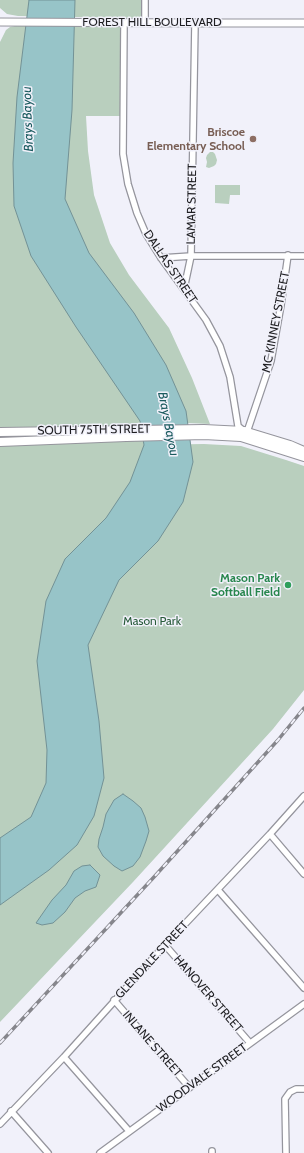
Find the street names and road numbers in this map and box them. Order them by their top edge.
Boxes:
street label: FOREST HILL BOULEVARD [82,15,222,29]
street label: LAMAR STREET [184,163,200,245]
street label: DALLAS STREET [140,228,200,306]
street label: MC KINNEY STREET [259,270,293,374]
street label: SOUTH 75TH STREET [37,422,151,438]
street label: GLENDALE STREET [112,918,192,1002]
street label: HANOVER STREET [171,952,245,1036]
street label: INLANE STREET [119,1008,185,1080]
street label: WOODVALE STREET [154,1040,250,1116]

